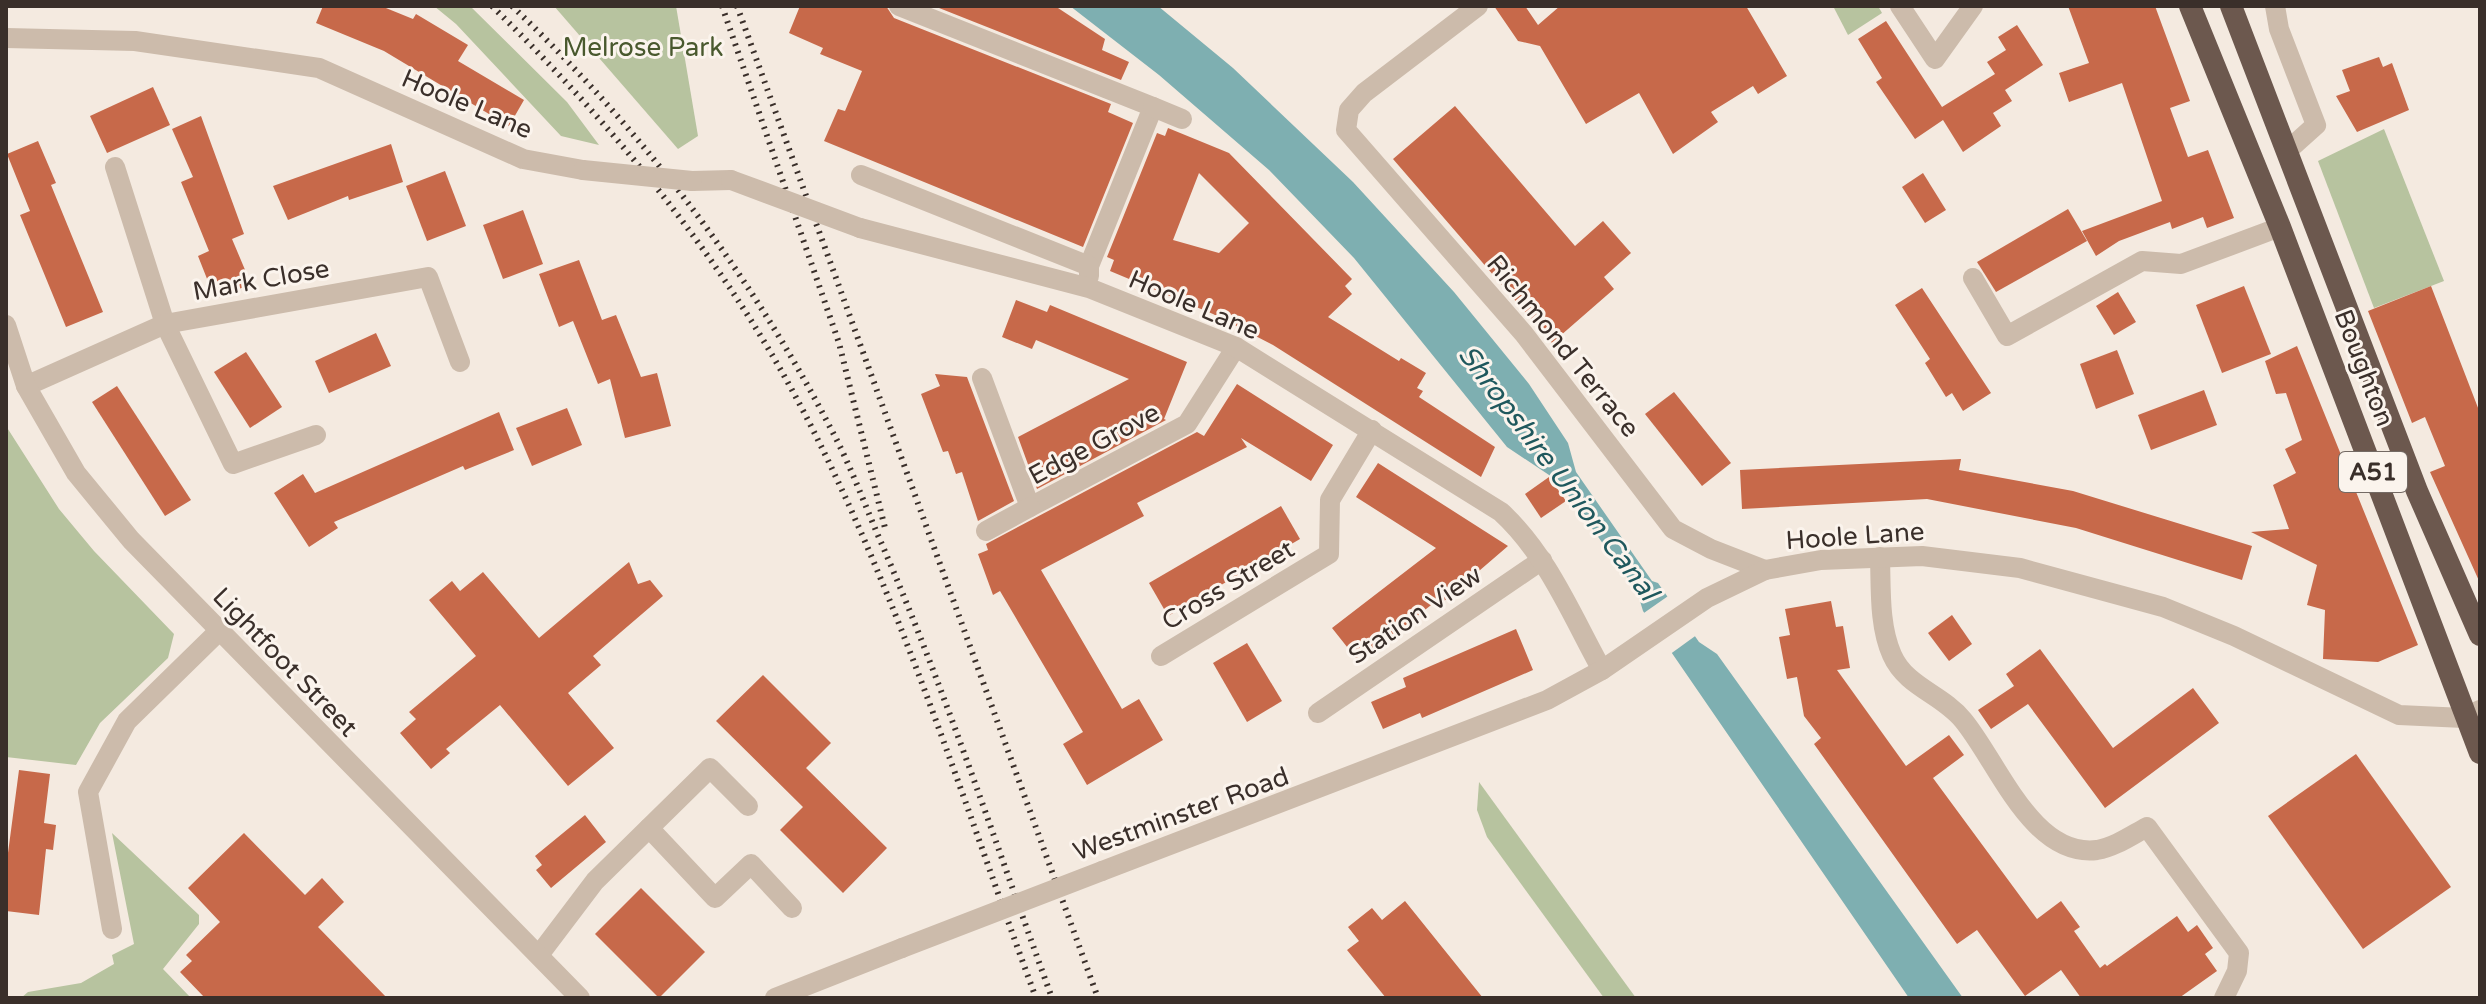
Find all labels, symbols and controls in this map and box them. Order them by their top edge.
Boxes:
park label: Melrose Park [563,32,723,63]
street label: Hoole Lane [397,63,537,145]
street label: Richmond Terrace [1480,249,1646,443]
street label: Mark Close [190,253,332,307]
street label: Hoole Lane [1124,264,1264,346]
street label: Boughton [2328,305,2400,431]
water label: Shropshire Union Canal [1451,339,1667,610]
street label: Edge Grove [1023,397,1165,491]
road number: A51 [2339,452,2407,492]
street label: Hoole Lane [1785,516,1925,556]
street label: Cross Street [1156,533,1300,637]
street label: Station View [1343,559,1487,671]
street label: Lightfoot Street [206,581,364,743]
street label: Westminster Road [1069,761,1293,867]

